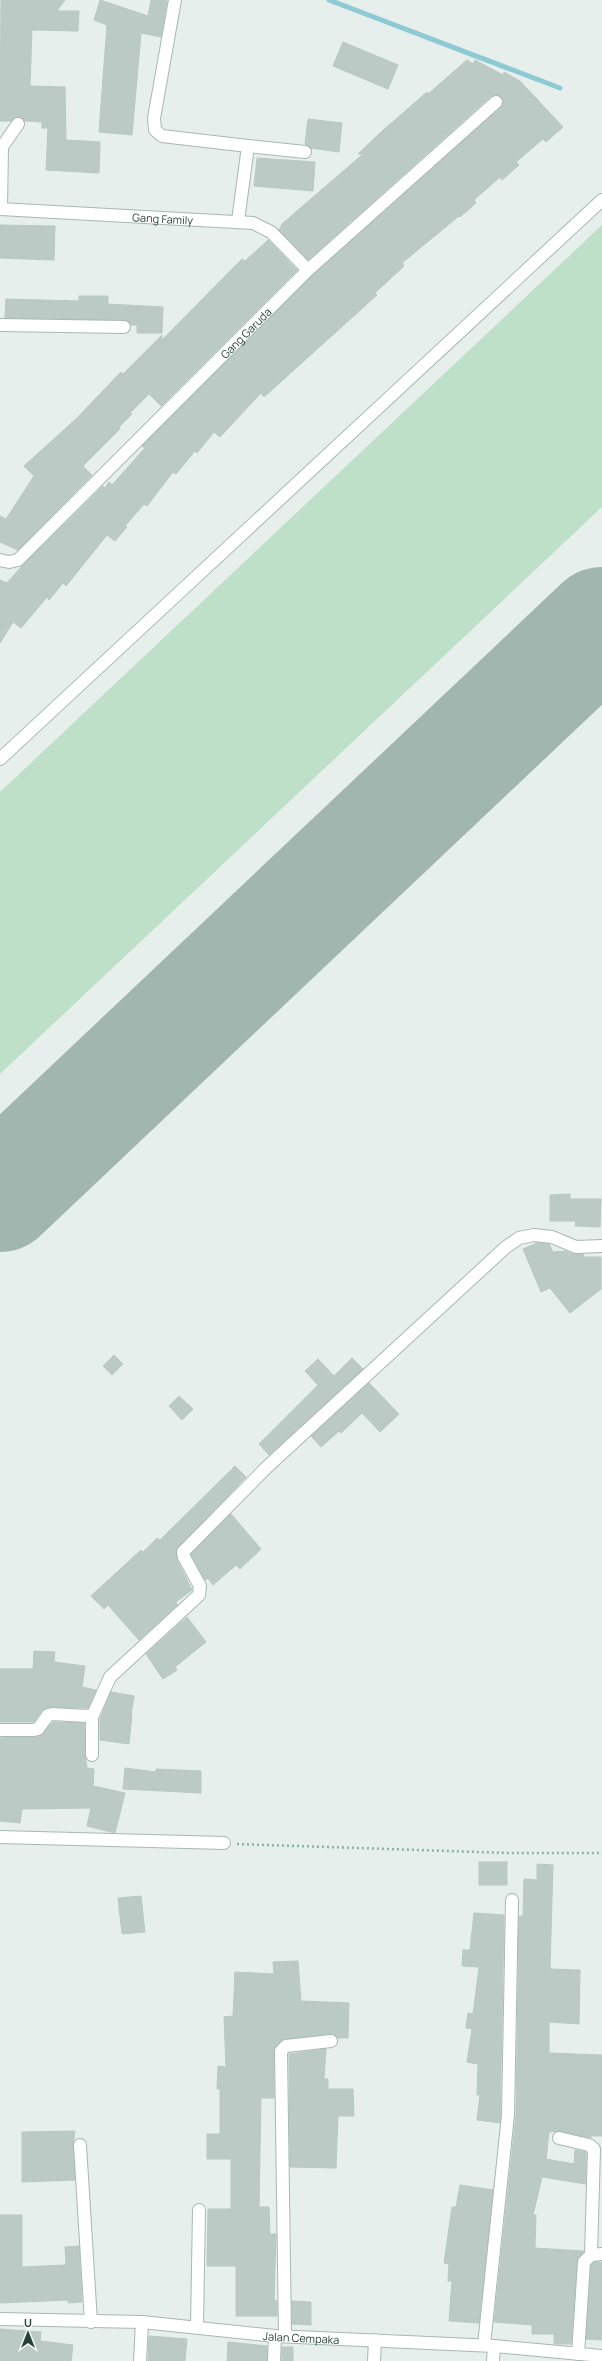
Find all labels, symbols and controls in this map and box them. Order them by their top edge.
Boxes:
street label: Gang Family [132,209,194,227]
street label: Gang Garuda [217,304,274,361]
north arrow [8,2313,48,2353]
text: U [24,2315,32,2330]
street label: Jalan Cempaka [262,2327,340,2346]

